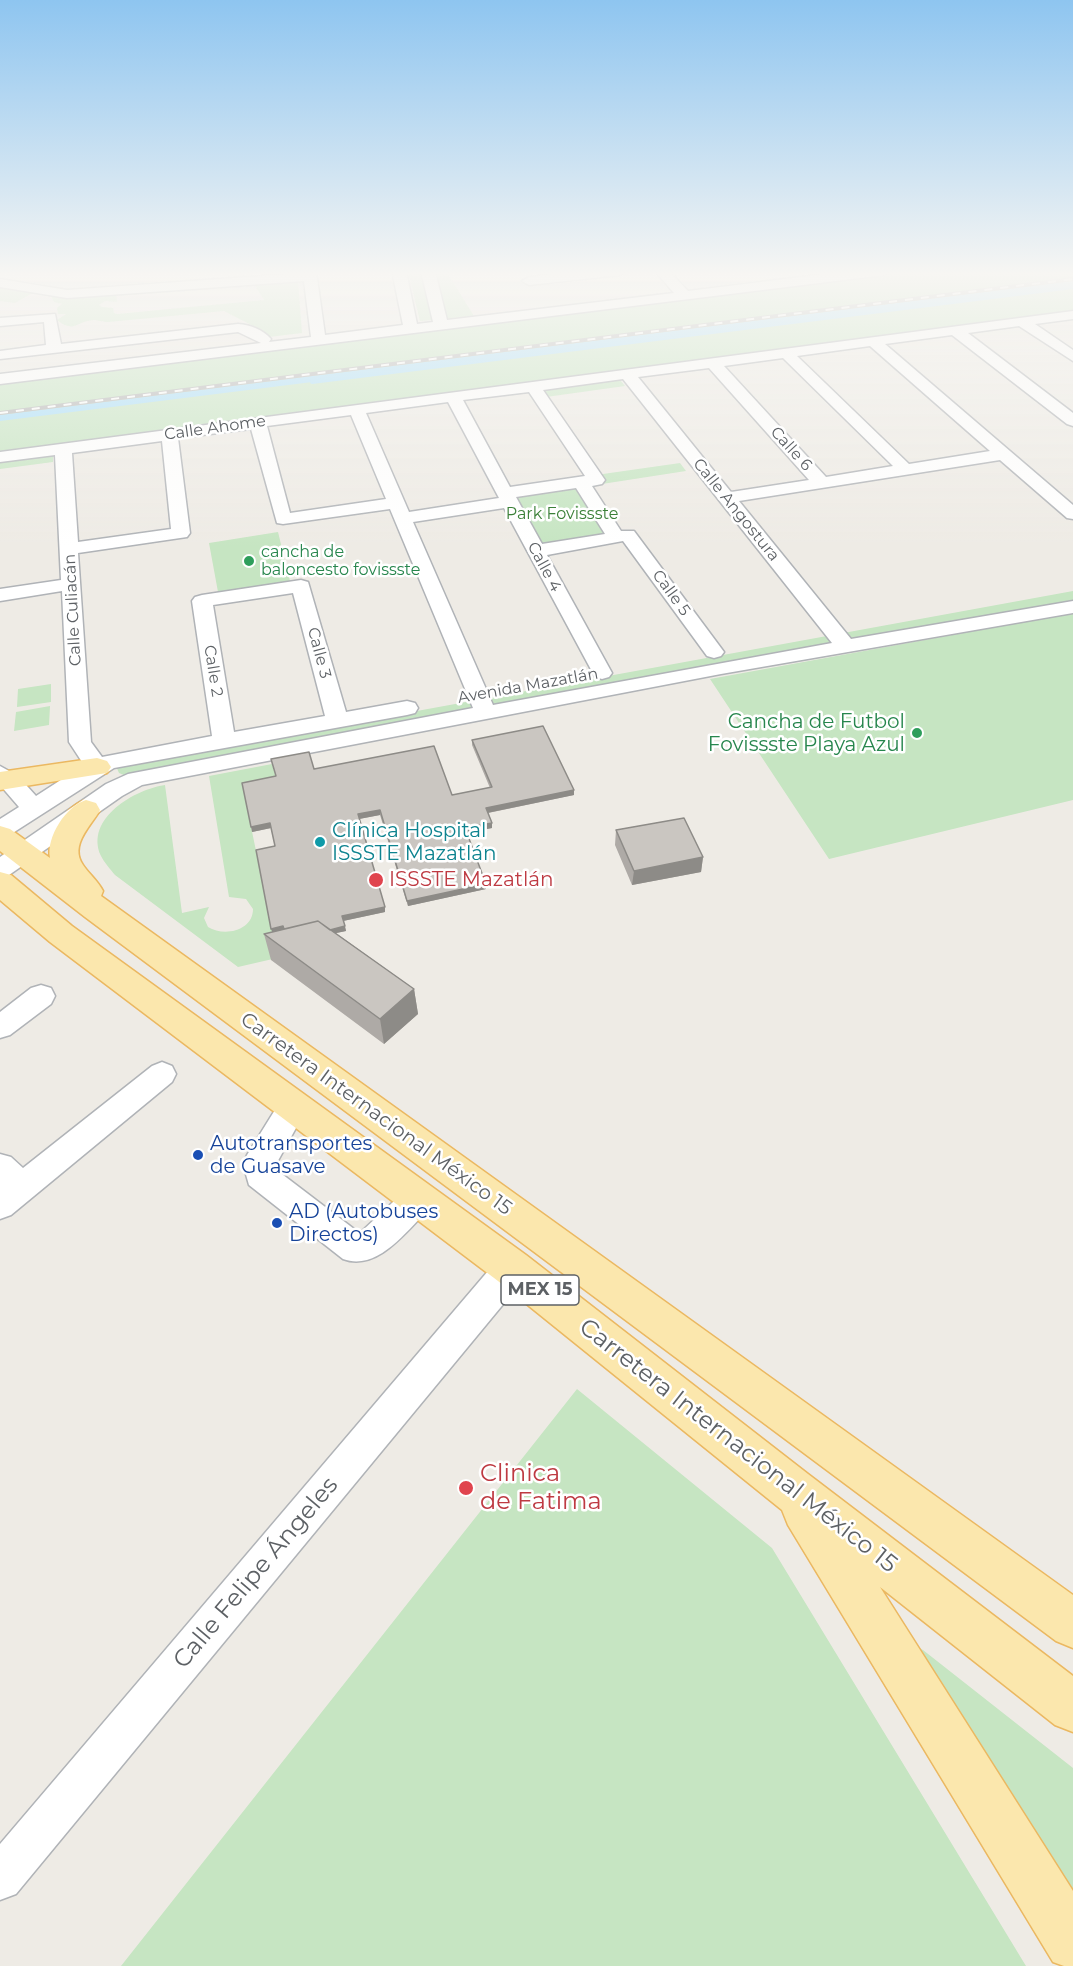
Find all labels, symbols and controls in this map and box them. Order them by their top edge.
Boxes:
street label: Calle Ahome [163,411,267,445]
street label: Calle 6 [766,423,816,475]
street label: Calle Angostura [689,455,783,565]
park label: Park Fovissste [506,504,618,524]
street label: Calle 4 [523,539,565,595]
place label: cancha de baloncesto fovissste [261,542,420,580]
street label: Calle Culiacán [60,553,86,667]
marker: cancha de baloncesto fovissste [242,554,256,568]
street label: Calle 5 [648,566,694,620]
street label: Calle 3 [303,625,335,681]
street label: Calle 2 [199,644,227,698]
street label: Avenida Mazatlán [456,664,600,708]
place label: Cancha de Futbol Fovissste Playa Azul [708,710,905,757]
marker: Cancha de Futbol Fovissste Playa Azul [910,726,924,740]
place label: Clínica Hospital ISSSTE Mazatlán [332,819,497,866]
marker: Clínica Hospital ISSSTE Mazatlán [313,835,327,849]
place label: ISSSTE Mazatlán [389,868,554,892]
marker: ISSSTE Mazatlán [367,871,385,889]
street label: Carretera Internacional México 15 [236,1007,516,1221]
place label: Autotransportes de Guasave [210,1132,372,1179]
marker: Autotransportes de Guasave [191,1148,205,1162]
place label: AD (Autobuses Directos) [289,1200,438,1247]
marker: AD (Autobuses Directos) [270,1216,284,1230]
road number: MEX 15 [501,1275,579,1305]
street label: Carretera Internacional México 15 [573,1313,903,1579]
place label: Clinica de Fatima [480,1460,602,1516]
street label: Calle Felipe Ángeles [168,1471,344,1675]
marker: Clinica de Fatima [457,1479,475,1497]

